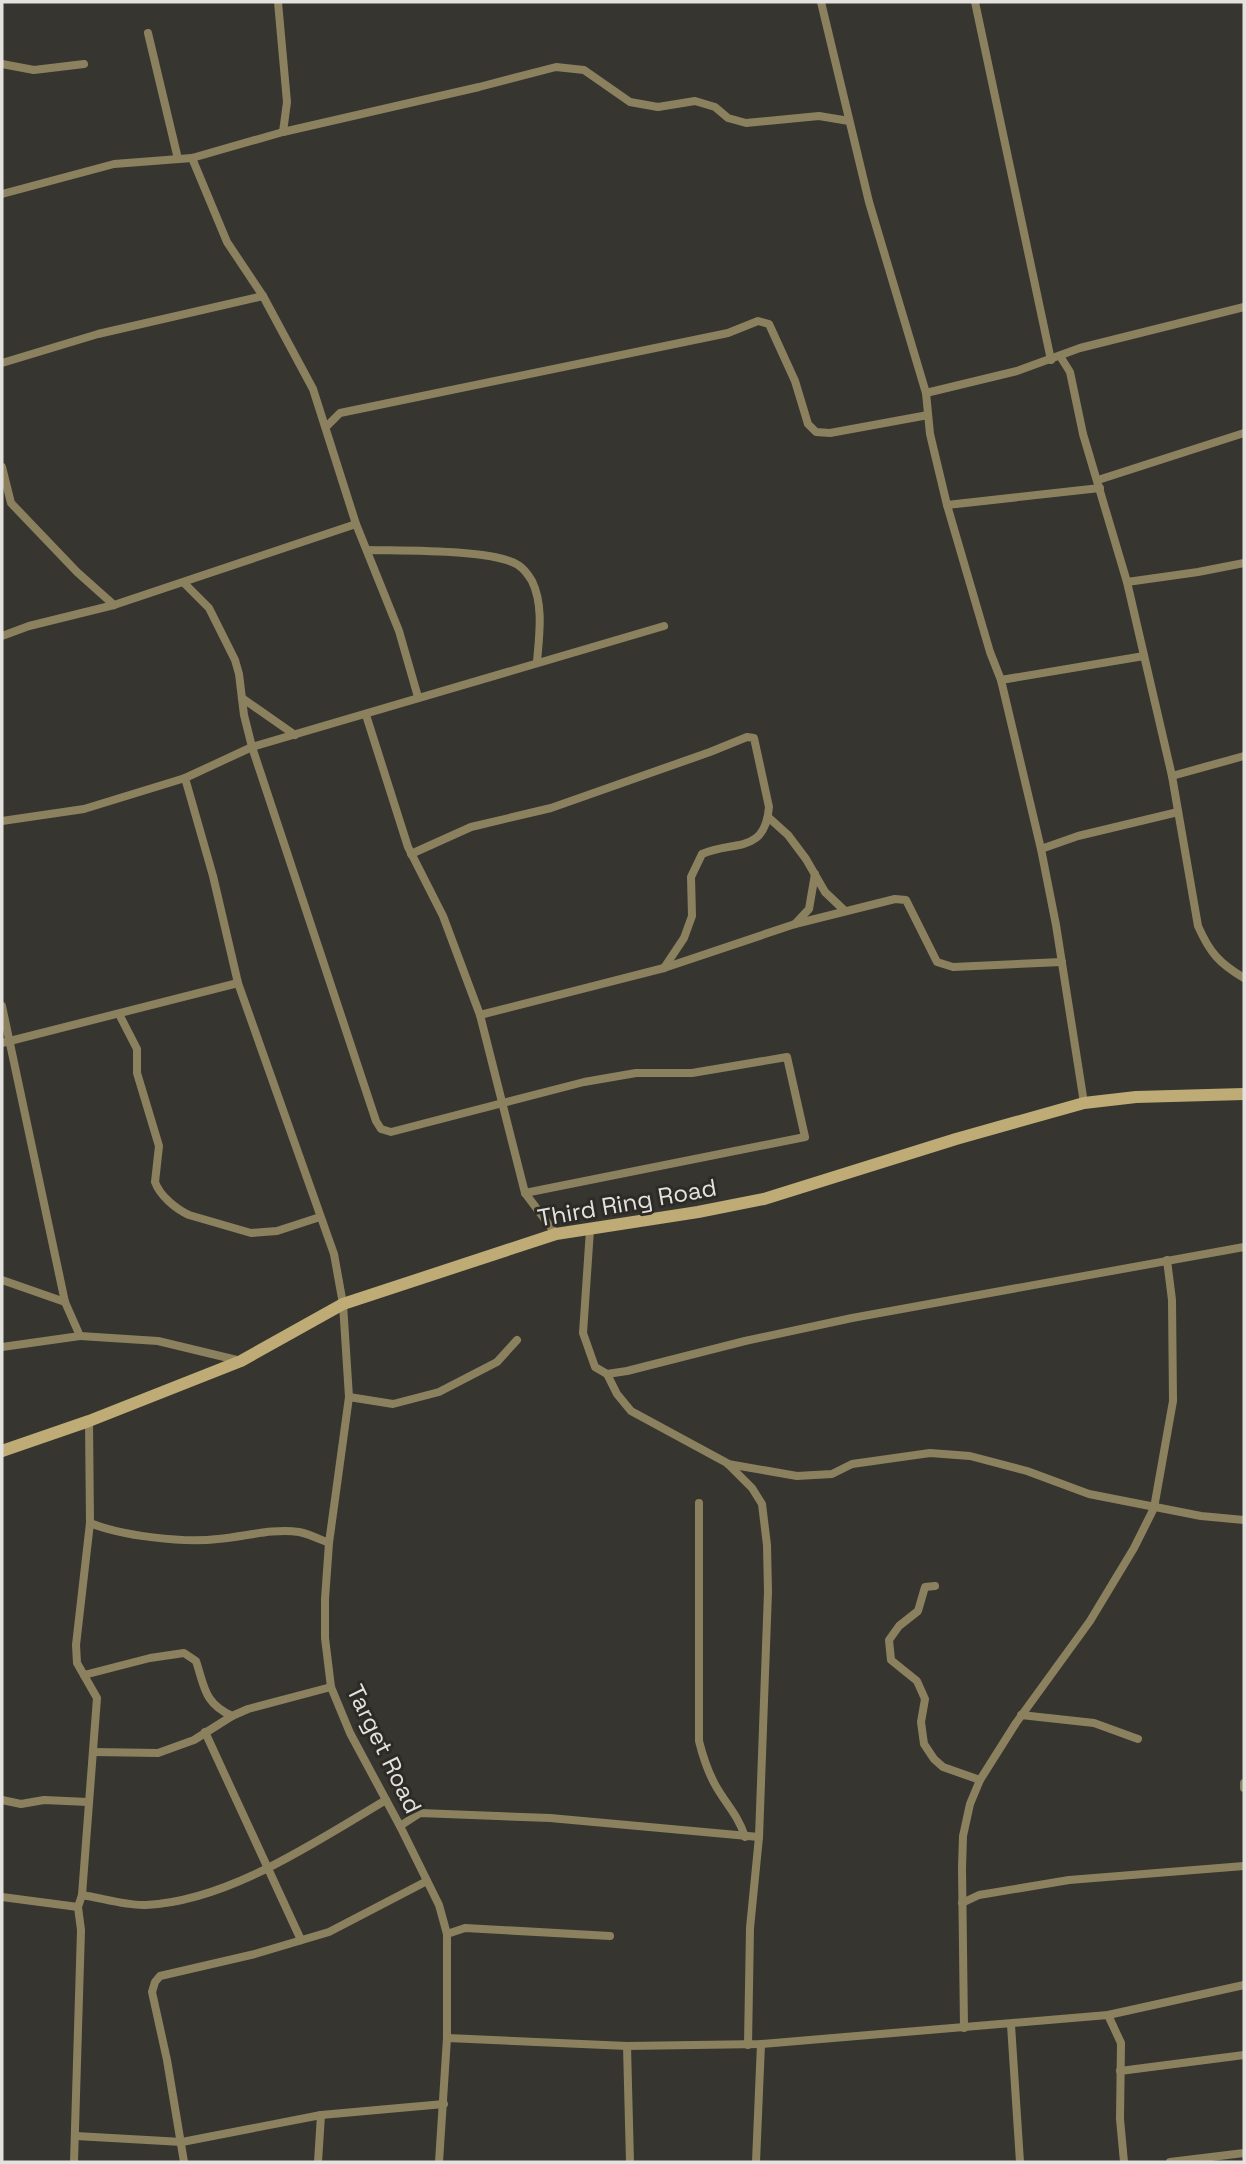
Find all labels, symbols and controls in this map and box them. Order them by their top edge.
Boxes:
street label: Third Ring Road [535,1172,719,1234]
street label: Target Road [340,1679,429,1818]

